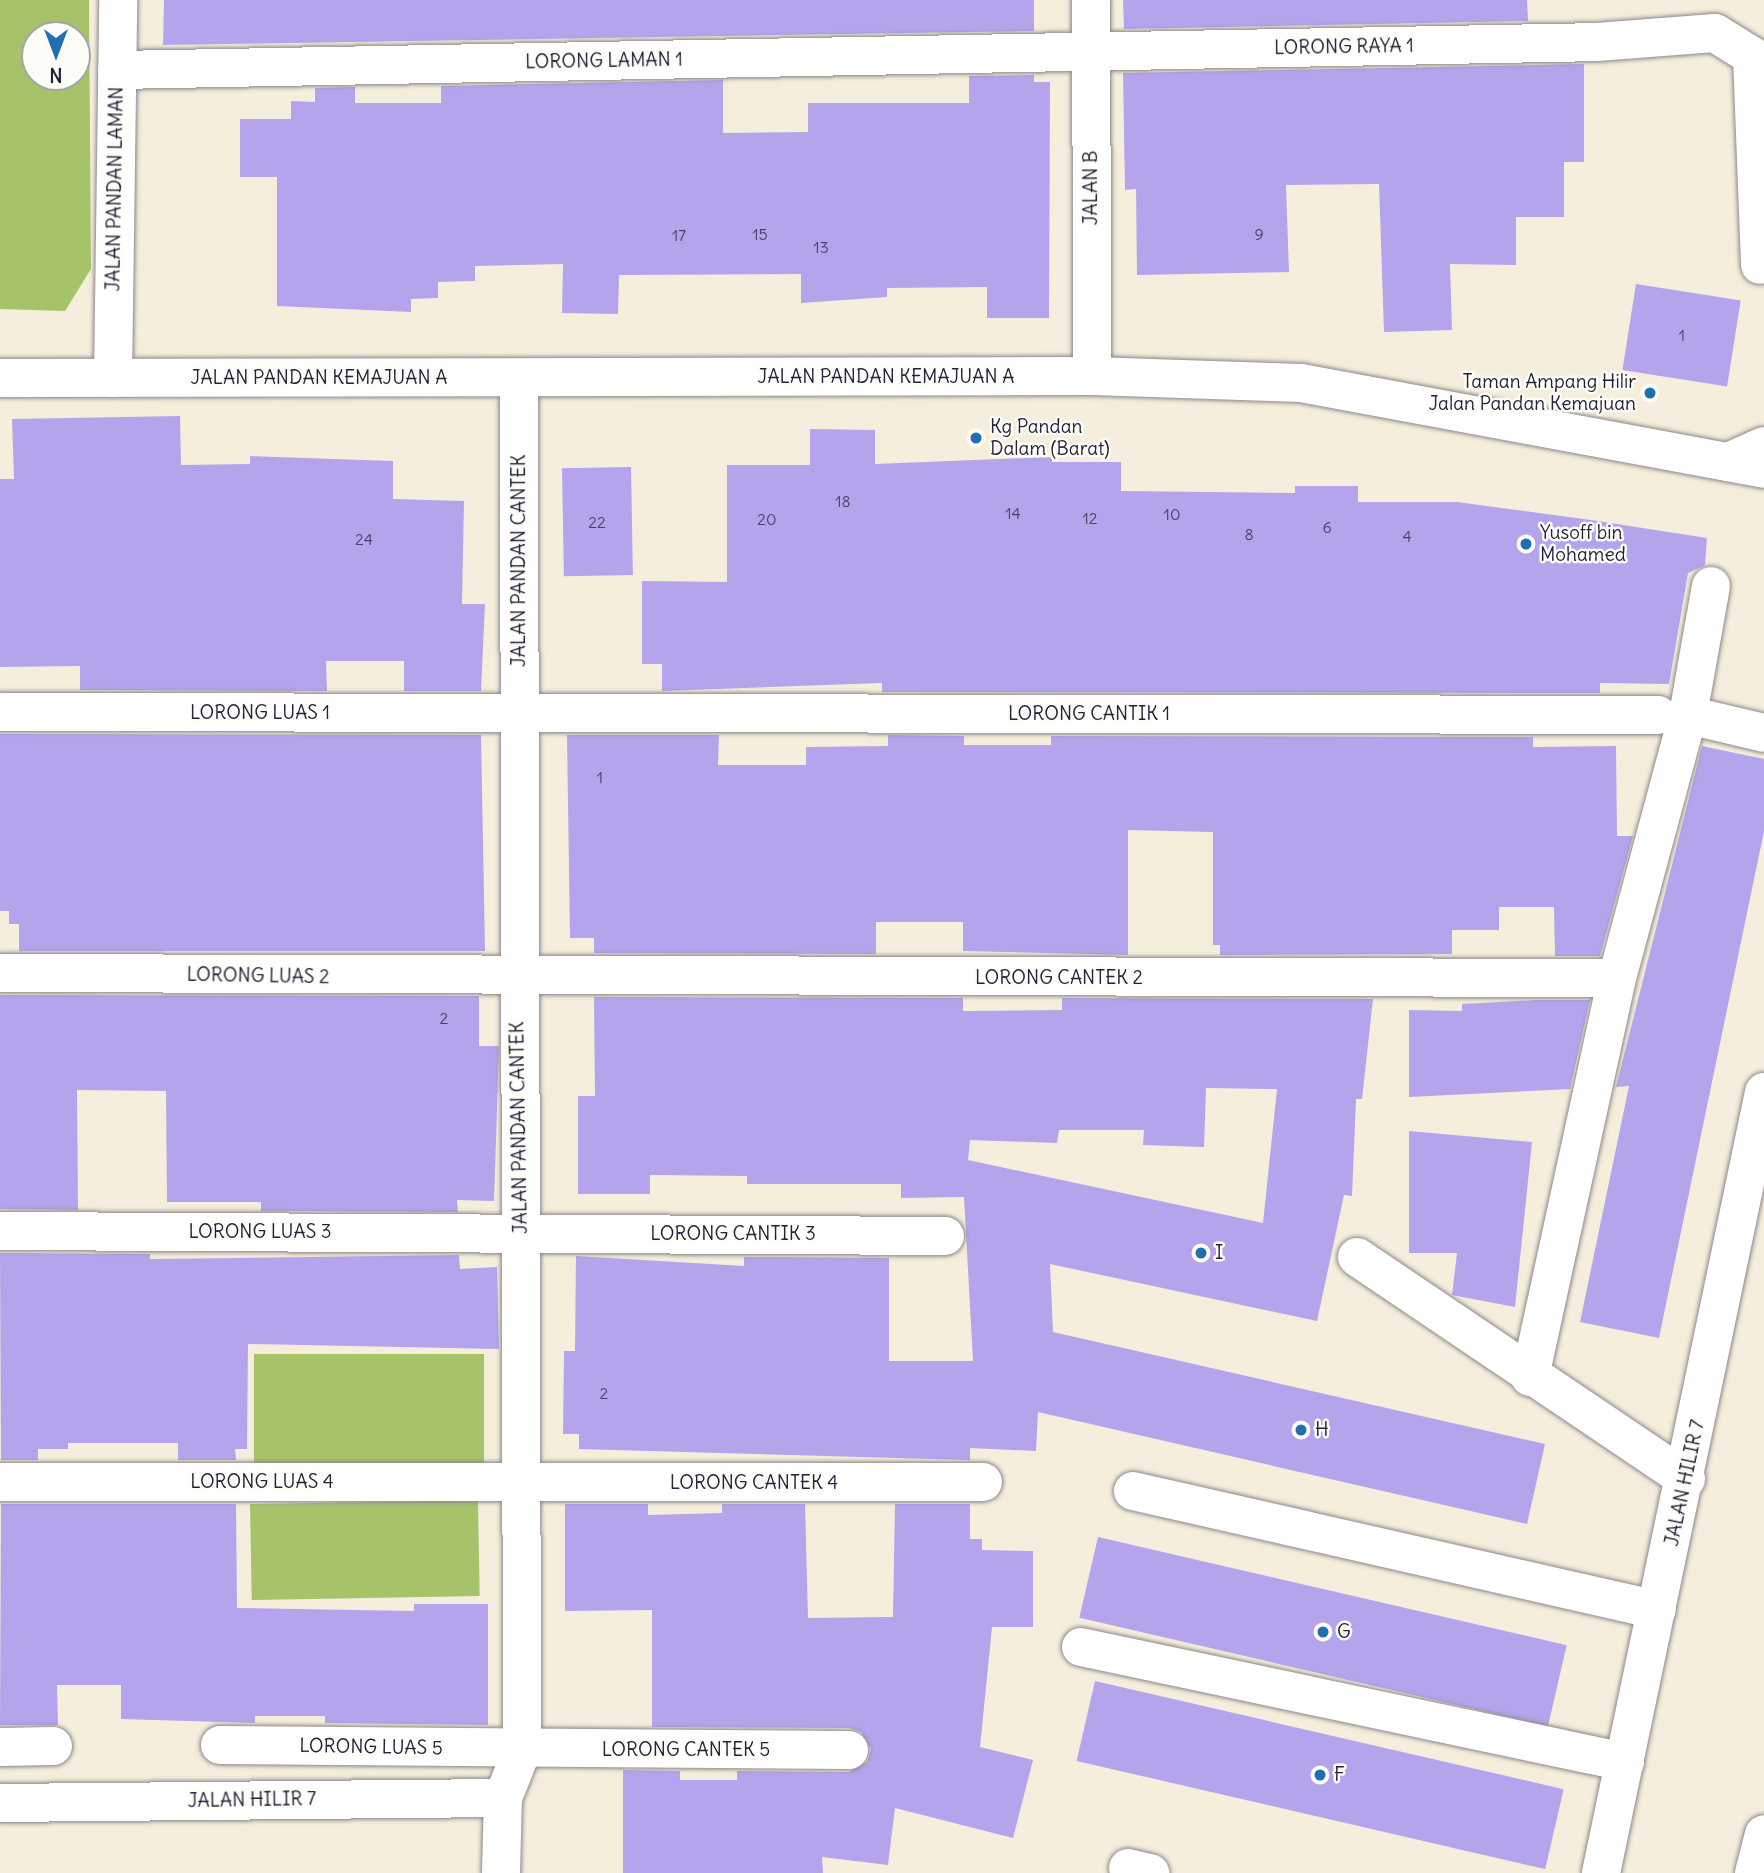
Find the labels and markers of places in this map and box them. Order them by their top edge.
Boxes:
place label: Taman Ampang Hilir Jalan Pandan Kemajuan [1428,371,1636,415]
marker: Taman Ampang Hilir Jalan Pandan Kemajuan [1642,385,1658,401]
place label: Kg Pandan Dalam (Barat) [990,416,1110,460]
marker: Kg Pandan Dalam (Barat) [968,430,984,446]
place label: Yusoff bin Mohamed [1540,522,1626,566]
marker: Yusoff bin Mohamed [1518,536,1534,552]
place label: I [1215,1242,1223,1264]
marker: I [1193,1245,1209,1261]
place label: H [1315,1419,1329,1441]
marker: H [1293,1422,1309,1438]
place label: G [1337,1621,1351,1643]
marker: G [1315,1624,1331,1640]
place label: F [1334,1764,1345,1786]
marker: F [1312,1767,1328,1783]

